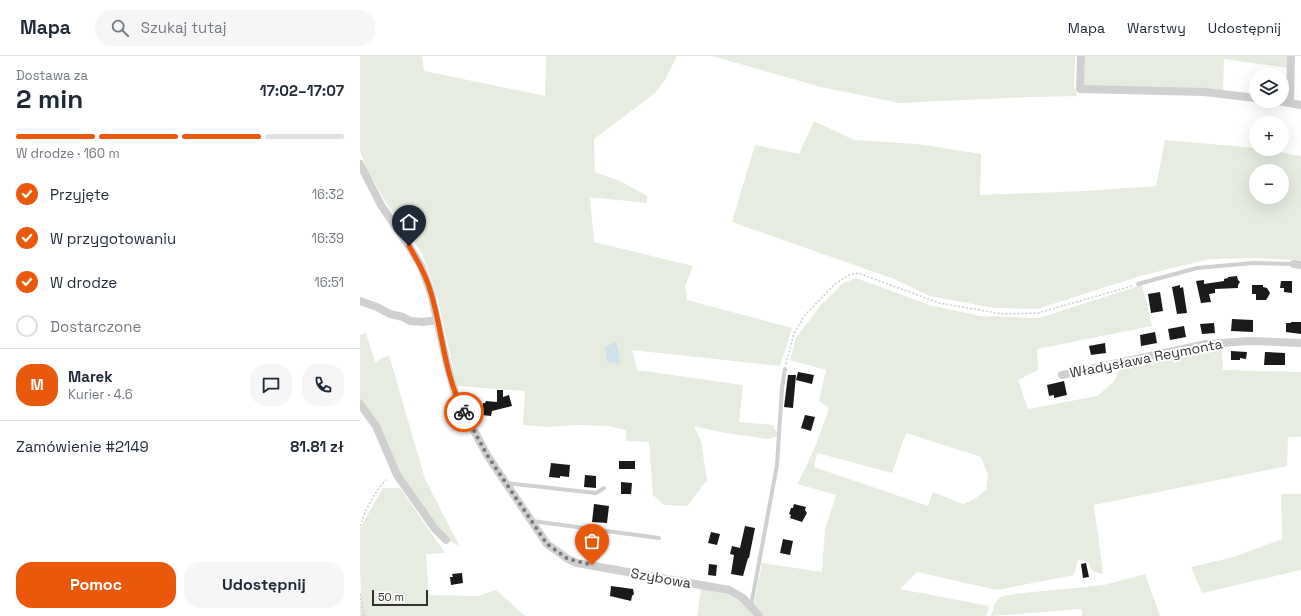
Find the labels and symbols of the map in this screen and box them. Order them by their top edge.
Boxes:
pin [392,205,426,246]
street label: Władysława Reymonta [1068,334,1224,382]
courier [444,392,484,432]
pin [575,524,609,565]
street label: Szybowa [629,564,693,592]
scale bar [372,588,428,607]

